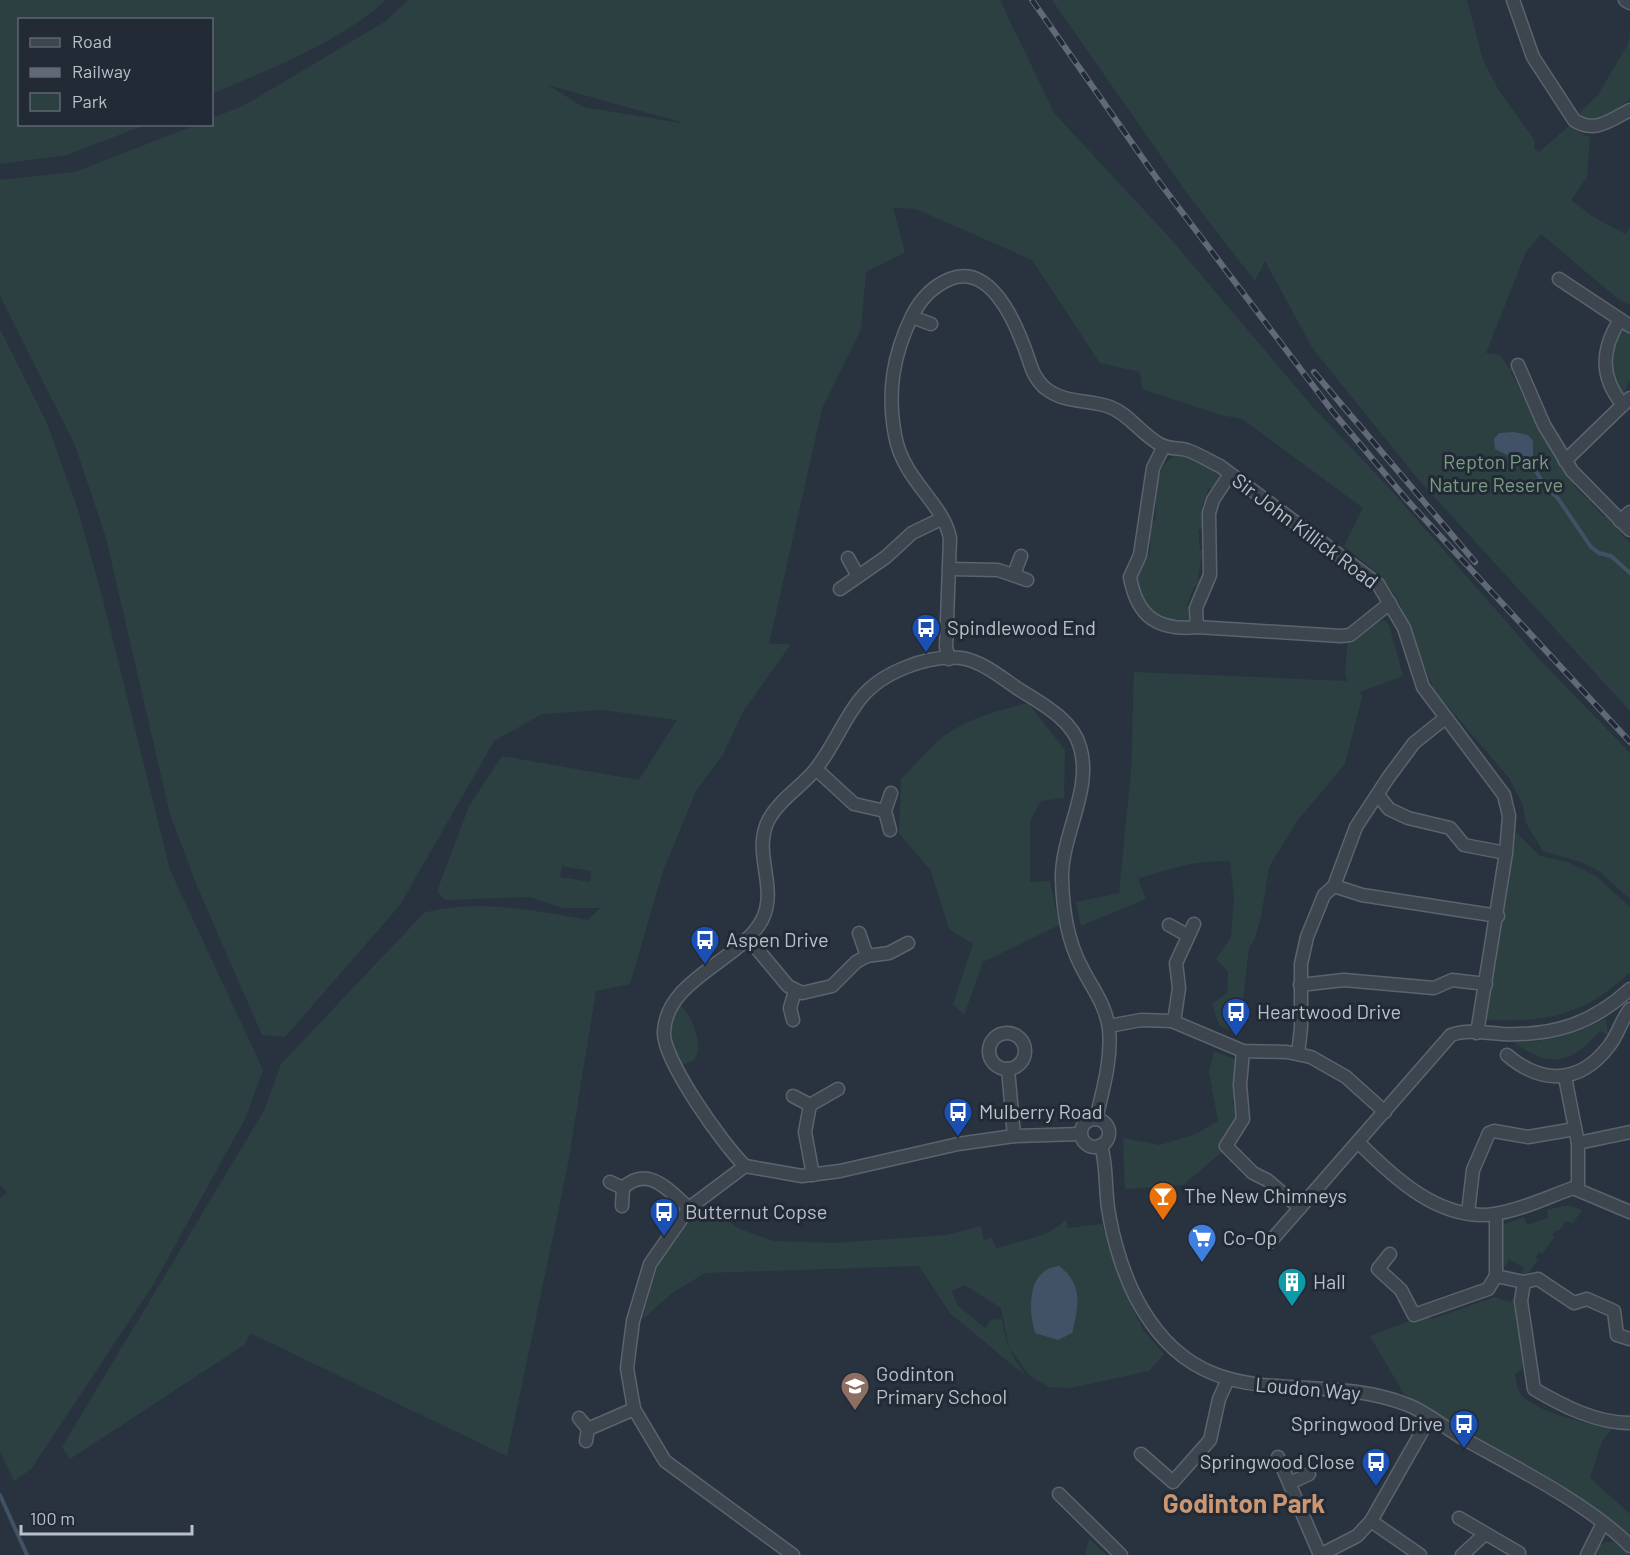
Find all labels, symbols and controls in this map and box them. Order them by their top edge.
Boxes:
legend [18,18,213,126]
text: Road [72,30,112,52]
text: Railway [72,60,131,82]
text: Park [72,90,107,112]
park label: Repton Park Nature Reserve [1429,449,1563,496]
street label: Sir John Killick Road [1228,468,1383,593]
bus stop icon: Spindlewood End [910,612,942,654]
place label: Spindlewood End [947,615,1096,639]
bus stop icon: Aspen Drive [689,924,721,966]
place label: Aspen Drive [726,927,829,951]
bus stop icon: Heartwood Drive [1220,996,1252,1038]
place label: Heartwood Drive [1257,999,1401,1023]
bus stop icon: Mulberry Road [942,1096,974,1138]
place label: Mulberry Road [979,1099,1103,1123]
bar icon: The New Chimneys [1147,1180,1179,1222]
place label: The New Chimneys [1184,1183,1347,1207]
bus stop icon: Butternut Copse [648,1196,680,1238]
place label: Butternut Copse [685,1199,827,1223]
supermarket icon: Co-Op [1186,1222,1218,1264]
place label: Co-Op [1223,1225,1277,1249]
building icon: Hall [1276,1266,1308,1308]
place label: Hall [1313,1269,1346,1293]
place label: Godinton Primary School [876,1361,1007,1408]
school or university icon: Godinton Primary School [839,1370,871,1412]
street label: Loudon Way [1254,1371,1362,1405]
bus stop icon: Springwood Drive [1448,1408,1480,1450]
place label: Springwood Drive [1291,1411,1443,1435]
bus stop icon: Springwood Close [1360,1446,1392,1488]
place label: Springwood Close [1200,1449,1355,1473]
district label: Godinton Park [1163,1487,1325,1518]
scale bar [21,1498,192,1536]
text: 100 m [30,1507,75,1529]

